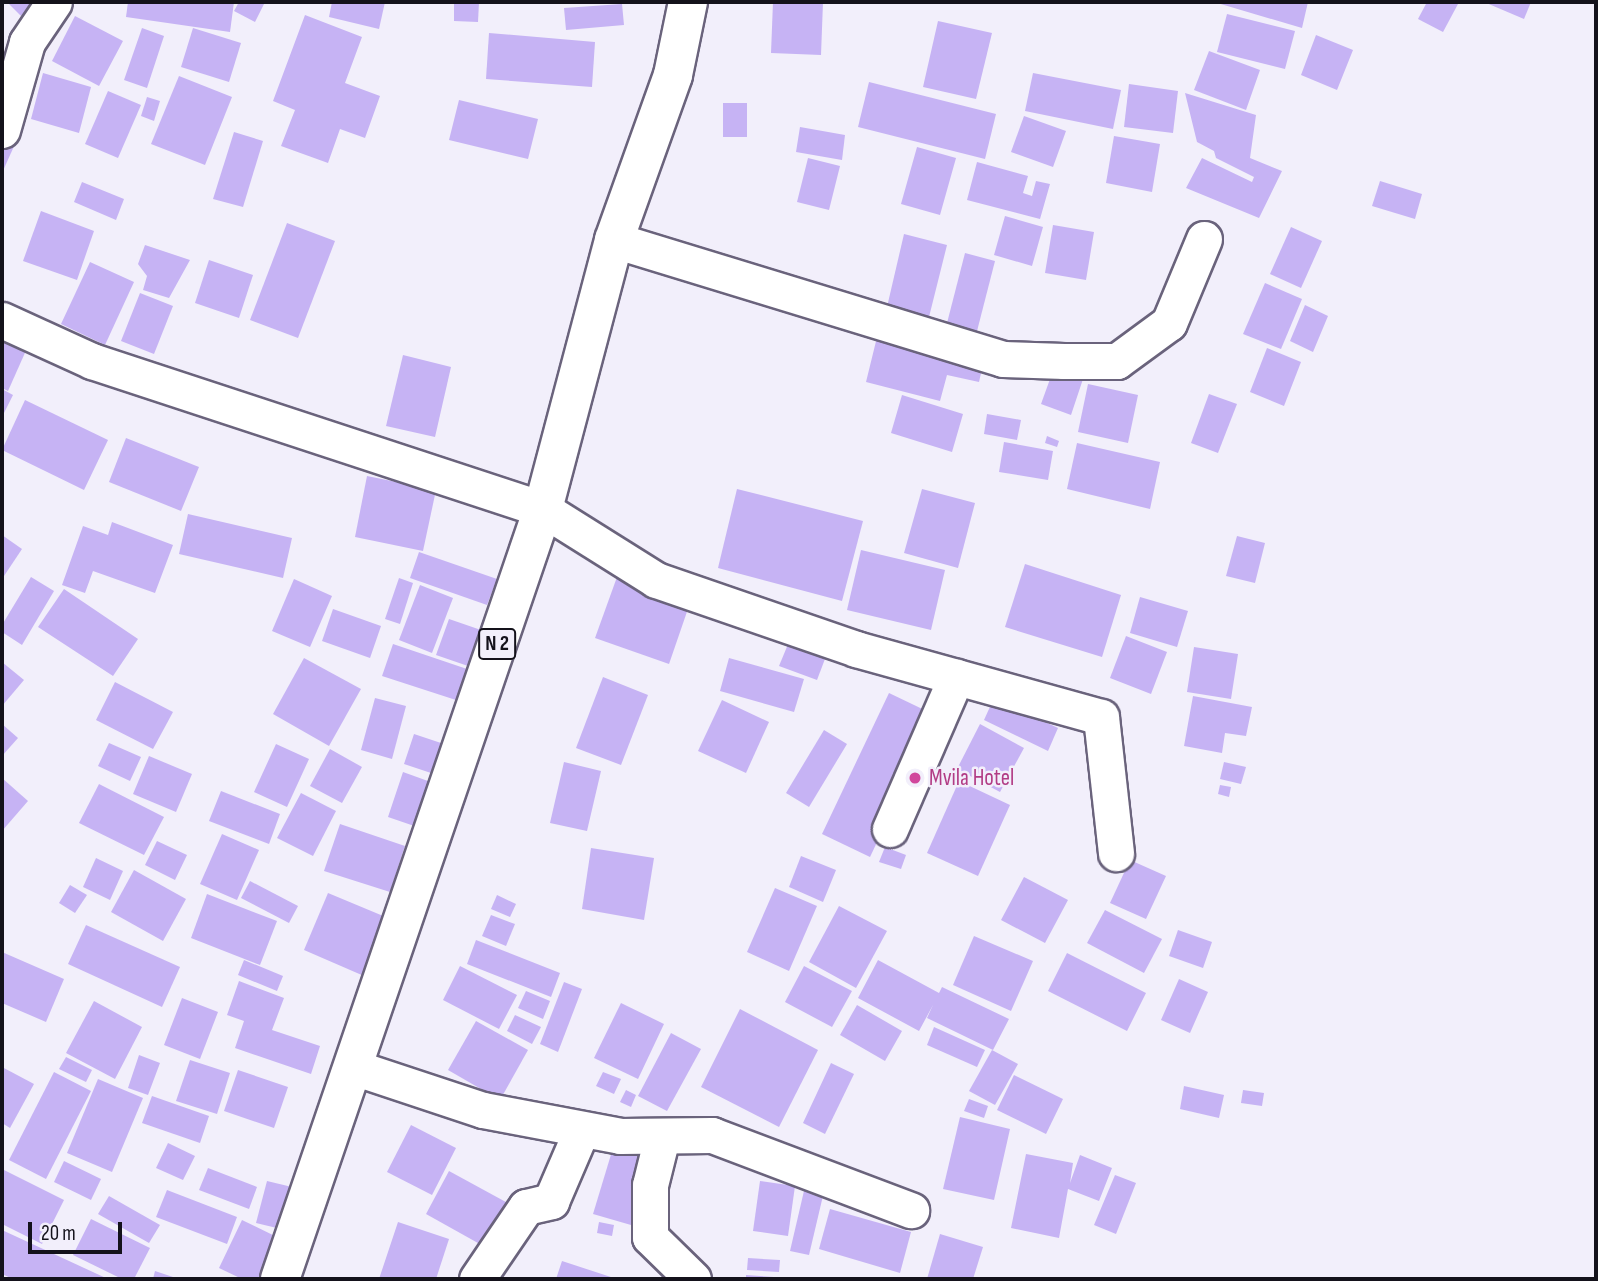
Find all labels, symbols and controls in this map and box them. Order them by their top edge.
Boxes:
road number: N 2 [478,626,516,662]
place label: Mvila Hotel [929,764,1014,792]
marker: Mvila Hotel [907,770,923,786]
scale bar [32,1208,126,1252]
text: 20 m [41,1221,76,1246]

